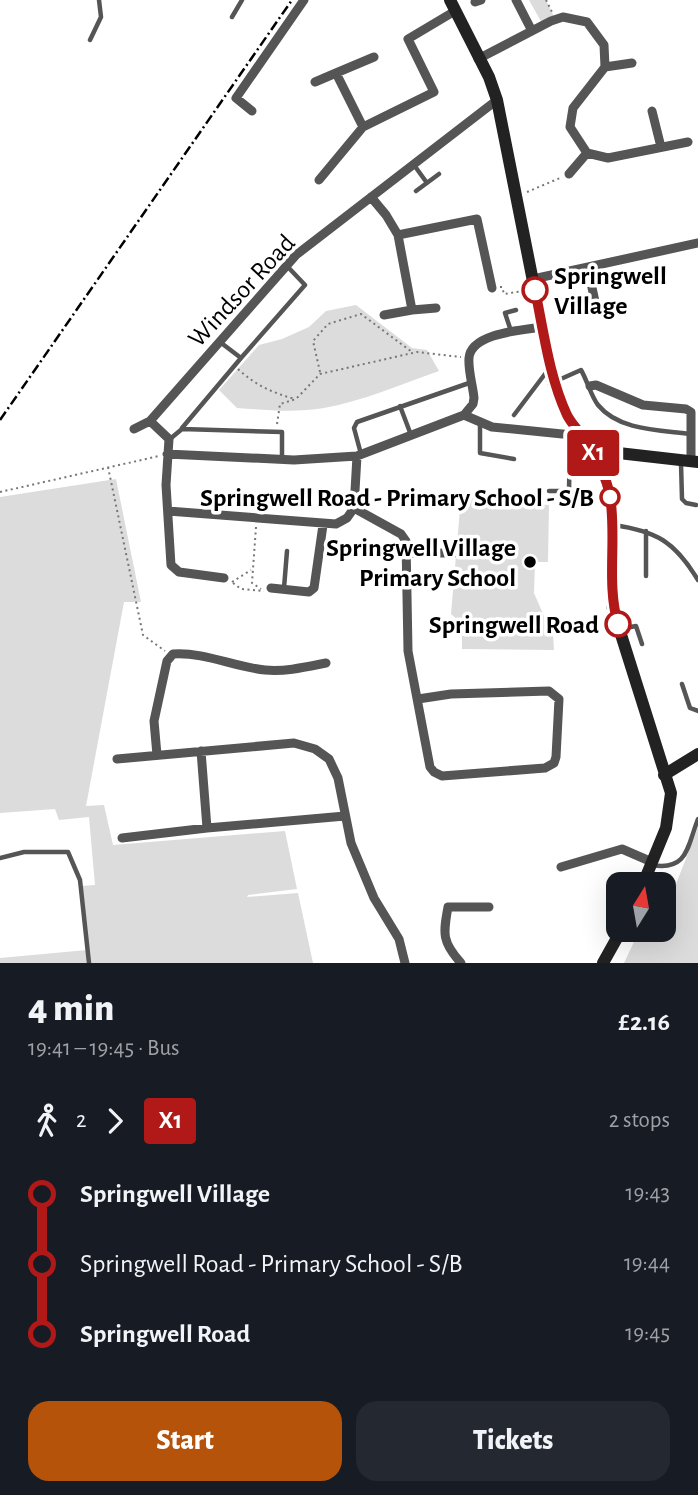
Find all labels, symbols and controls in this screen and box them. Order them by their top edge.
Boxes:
street label: Windsor Road [183,230,300,352]
place label: Springwell Village [554,263,667,319]
marker: Springwell Village [522,277,548,303]
line badge: X1 [562,430,624,476]
text: X1 [581,441,605,465]
place label: Springwell Road - Primary School - S/B [200,485,594,511]
marker: Springwell Road - Primary School - S/B [600,487,620,507]
place label: Springwell Village Primary School [326,535,516,591]
marker: Springwell Village Primary School [522,554,538,570]
marker: Springwell Road [605,611,631,637]
place label: Springwell Road [429,612,599,638]
north arrow [606,872,676,942]
map controls [606,872,676,942]
text: 4 min [28,990,114,1028]
text: £2.16 [618,1009,670,1035]
text: 19:41 – 19:45 · Bus [28,1037,180,1060]
icon: walk [28,1102,66,1140]
icon: forward [96,1102,134,1140]
text: 2 [76,1109,86,1132]
text: X1 [158,1109,182,1133]
text: 2 stops [609,1109,670,1132]
text: Springwell Village [80,1181,270,1207]
text: 19:43 [625,1182,670,1205]
text: Springwell Road - Primary School - S/B [80,1251,463,1277]
text: 19:44 [624,1252,670,1275]
text: Springwell Road [80,1321,250,1347]
text: 19:45 [625,1322,670,1345]
button: Start [28,1401,342,1481]
button: Tickets [356,1401,670,1481]

